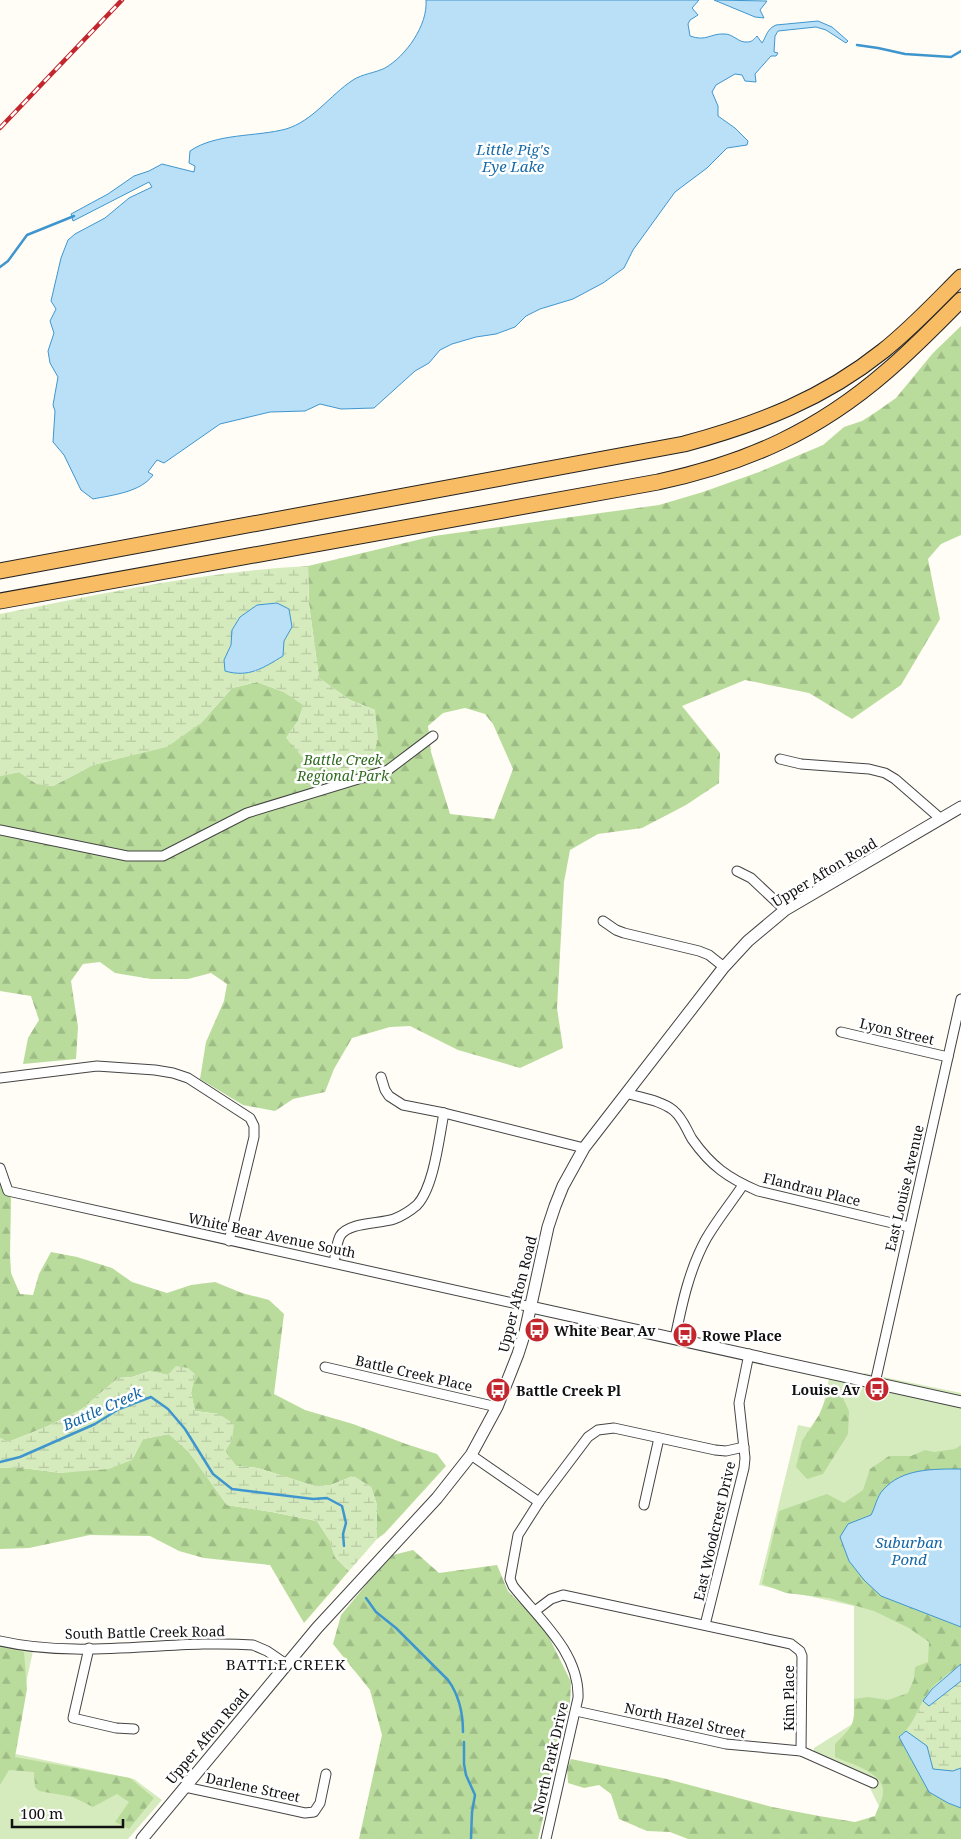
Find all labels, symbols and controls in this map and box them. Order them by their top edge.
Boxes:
water label: Little Pig's Eye Lake [475,139,550,176]
park label: Battle Creek Regional Park [296,750,390,785]
street label: Upper Afton Road [768,833,880,911]
street label: Lyon Street [858,1013,936,1049]
street label: East Louise Avenue [880,1123,928,1253]
street label: Flandrau Place [761,1168,863,1210]
street label: White Bear Avenue South [186,1208,358,1262]
street label: Upper Afton Road [493,1233,541,1354]
bus stop icon: White Bear Av [524,1317,550,1343]
place label: White Bear Av [554,1321,656,1340]
bus stop icon: Rowe Place [672,1322,698,1348]
place label: Rowe Place [702,1326,782,1345]
street label: Battle Creek Place [354,1350,474,1396]
bus stop icon: Louise Av [864,1376,890,1402]
bus stop icon: Battle Creek Pl [485,1377,511,1403]
place label: Louise Av [791,1380,861,1399]
water label: Battle Creek [58,1381,145,1435]
place label: Battle Creek Pl [516,1381,621,1400]
street label: East Woodcrest Drive [689,1459,739,1603]
water label: Suburban Pond [875,1532,943,1569]
street label: South Battle Creek Road [65,1621,226,1643]
district label: BATTLE CREEK [226,1654,346,1674]
street label: Kim Place [779,1665,798,1731]
street label: Upper Afton Road [161,1684,253,1788]
street label: North Hazel Street [623,1698,747,1742]
street label: North Park Drive [528,1700,572,1816]
street label: Darlene Street [204,1768,302,1806]
scale bar [12,1796,124,1828]
text: 100 m [20,1803,63,1823]

